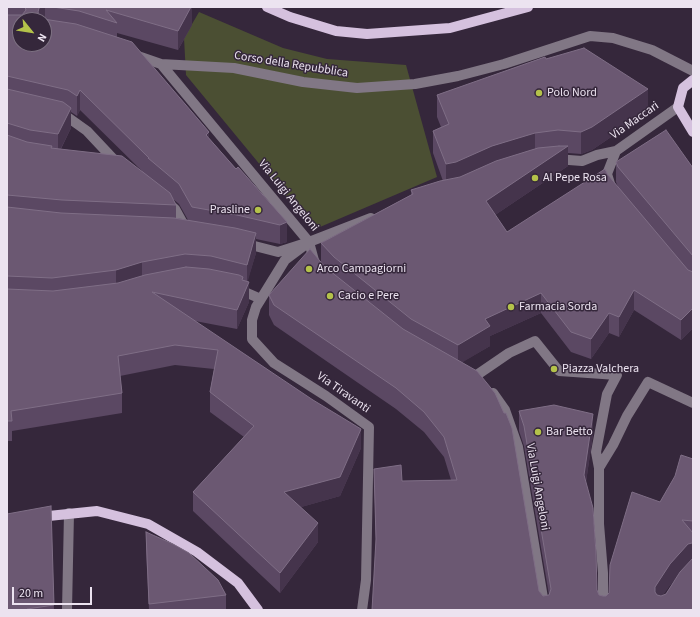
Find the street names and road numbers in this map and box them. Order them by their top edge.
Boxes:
street label: Corso della Repubblica [233,49,349,81]
street label: Via Maccari [608,99,662,143]
street label: Via Luigi Angeloni [255,157,321,235]
street label: Via Tiravanti [314,369,372,417]
street label: Via Luigi Angeloni [522,442,552,532]

